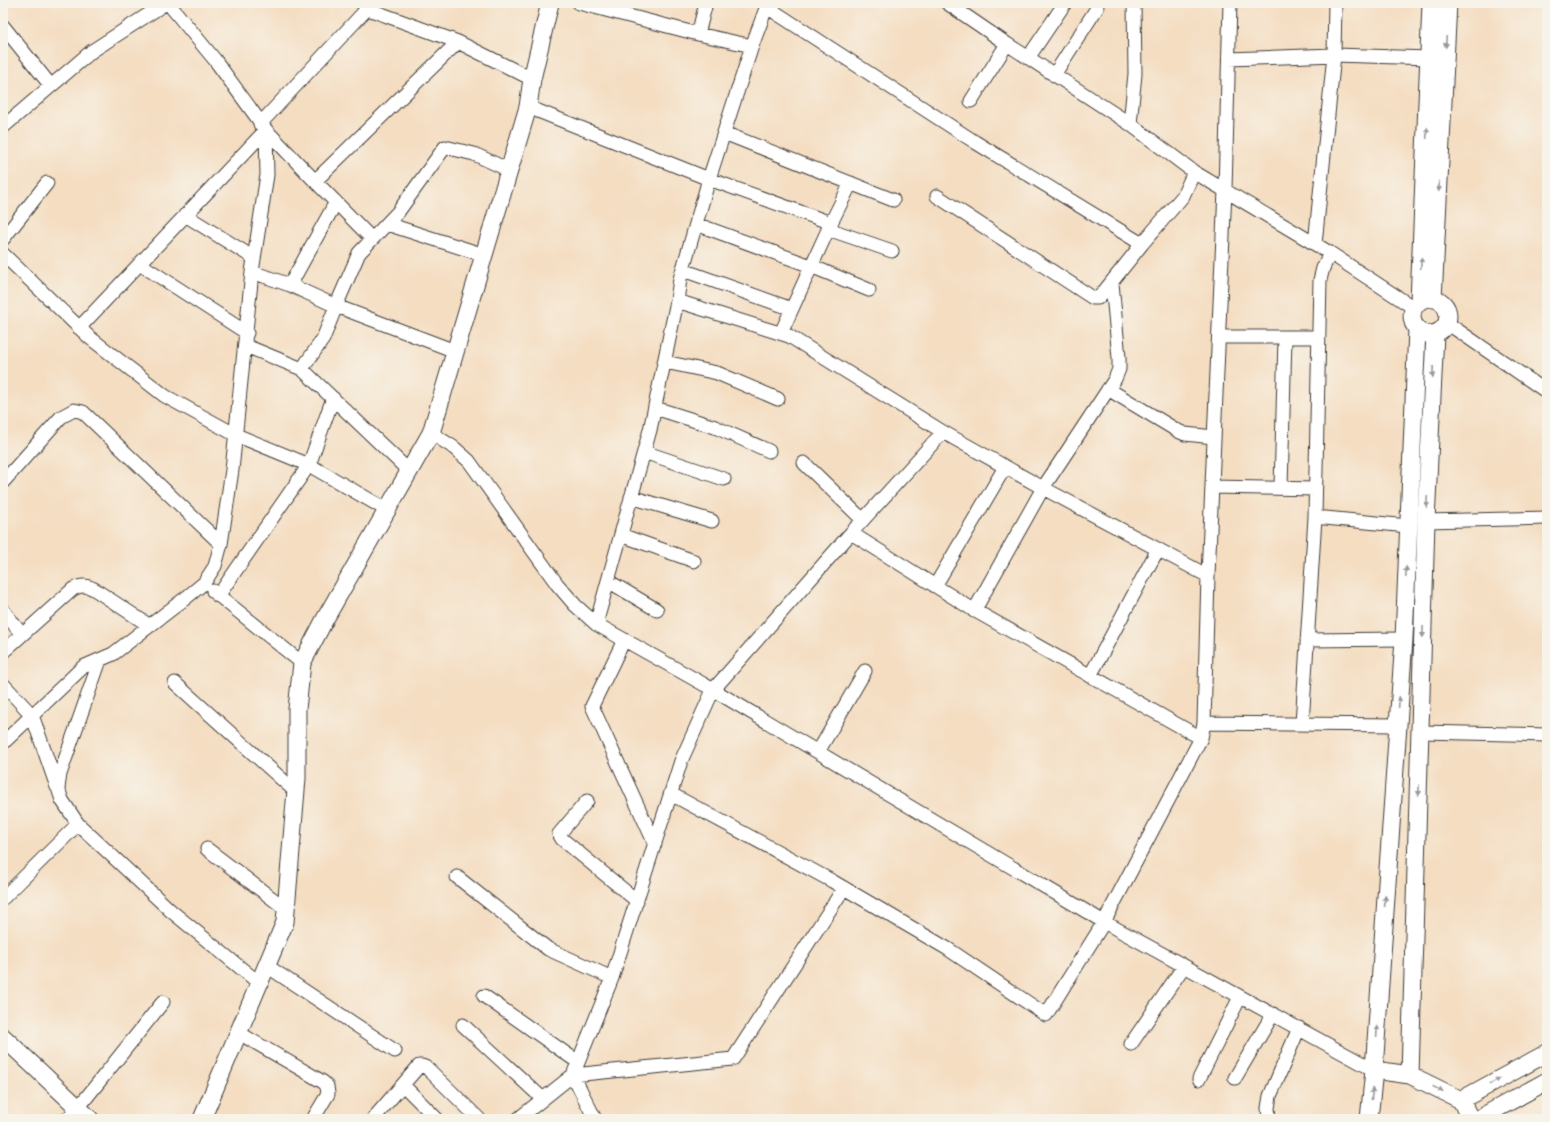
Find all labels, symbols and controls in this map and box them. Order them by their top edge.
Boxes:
one-way arrow [1443,36,1449,49]
one-way arrow [1423,127,1430,139]
one-way arrow [1435,180,1442,192]
one-way arrow [1418,256,1424,269]
one-way arrow [1430,366,1437,378]
one-way arrow [1423,496,1430,508]
one-way arrow [1403,566,1410,578]
one-way arrow [1420,626,1426,639]
one-way arrow [1396,696,1403,708]
one-way arrow [1416,784,1422,797]
one-way arrow [1382,895,1389,907]
one-way arrow [1374,1024,1380,1037]
one-way arrow [1490,1078,1501,1085]
one-way arrow [1432,1086,1444,1092]
one-way arrow [1369,1088,1375,1101]

